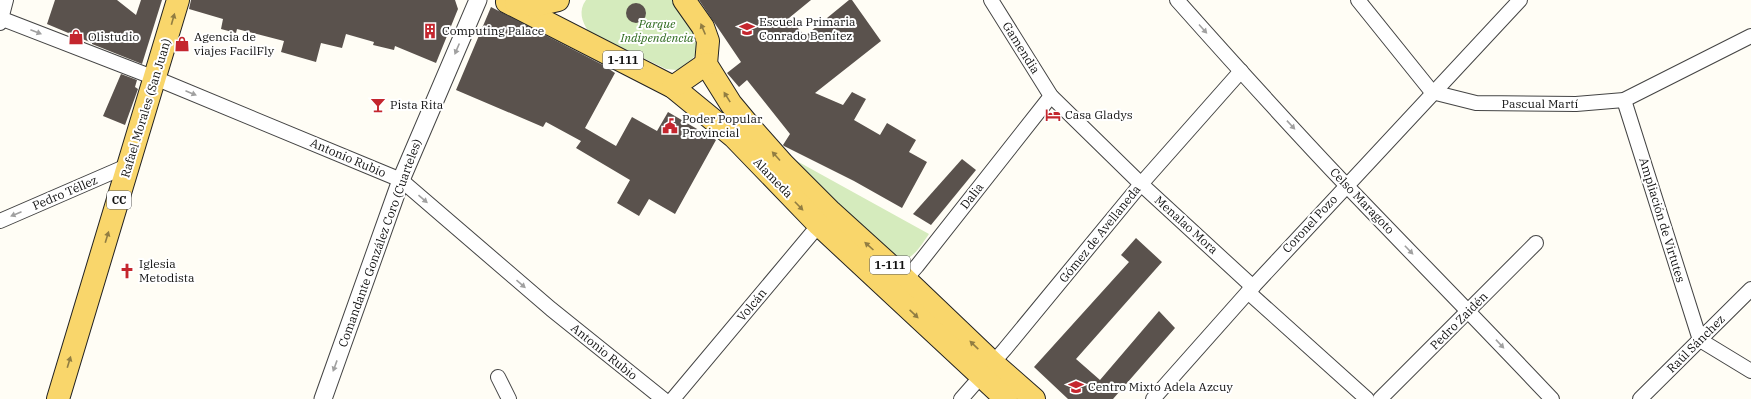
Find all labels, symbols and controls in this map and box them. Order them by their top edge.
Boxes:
one-way arrow [170,13,176,25]
place label: Escuela Primaria Conrado Benítez [759,14,856,43]
park label: Parque Indipendencia [619,16,694,45]
street label: Gamendia [1000,19,1044,77]
school or university icon: Escuela Primaria Conrado Benítez [738,20,756,38]
building icon: Computing Palace [421,22,439,40]
place label: Computing Palace [442,23,544,38]
one-way arrow [700,24,706,35]
one-way arrow [1199,24,1208,34]
shop icon: Olistudio [67,28,85,46]
one-way arrow [31,29,43,35]
place label: Olistudio [88,29,139,44]
place label: Agencia de viajes FacilFly [194,29,275,58]
shop icon: Agencia de viajes FacilFly [173,35,191,53]
street label: Rafael Morales (San Juan) [117,36,174,179]
one-way arrow [454,43,460,55]
road number: 1-111 [603,51,643,69]
one-way arrow [186,90,197,96]
one-way arrow [723,92,731,102]
bar icon: Pista Rita [369,96,387,114]
street label: Pascual Martí [1502,96,1579,111]
place label: Pista Rita [390,97,444,112]
hotel icon: Casa Gladys [1044,106,1062,124]
place label: Casa Gladys [1065,107,1133,122]
place label: Poder Popular Provincial [682,111,763,140]
public building icon: Poder Popular Provincial [661,117,679,135]
one-way arrow [1286,121,1295,130]
street label: Antonio Rubio [308,135,389,180]
street label: Comandante González Coro (Cuarteles) [335,137,424,349]
one-way arrow [771,150,780,161]
street label: Alameda [751,154,796,201]
street label: Ampliación de Virtutes [1636,156,1689,284]
street label: Celso Maragoto [1327,164,1398,237]
street label: Pedro Téllez [30,172,100,213]
street label: Dalia [957,179,987,212]
street label: Gómez de Avellaneda [1056,182,1144,285]
road number: CC [107,191,131,209]
street label: Coronel Pozo [1279,191,1340,256]
street label: Menalao Mora [1152,192,1221,257]
one-way arrow [418,194,428,204]
one-way arrow [795,201,804,211]
one-way arrow [11,211,22,217]
one-way arrow [104,231,110,243]
one-way arrow [864,241,874,251]
one-way arrow [1404,245,1414,255]
place label: Iglesia Metodista [139,256,195,285]
road number: 1-111 [870,256,910,274]
church icon: Iglesia Metodista [118,262,136,280]
one-way arrow [516,279,527,288]
street label: Volcán [734,285,770,324]
street label: Pedro Zaidén [1427,288,1491,353]
one-way arrow [909,310,919,319]
street label: Raúl Sánchez [1664,312,1728,376]
street label: Antonio Rubio [568,320,641,383]
one-way arrow [1495,338,1504,349]
one-way arrow [969,340,979,349]
one-way arrow [67,355,73,367]
one-way arrow [332,360,338,372]
school or university icon: Centro Mixto Adela Azcuy [1067,378,1085,396]
place label: Centro Mixto Adela Azcuy [1088,379,1233,394]

